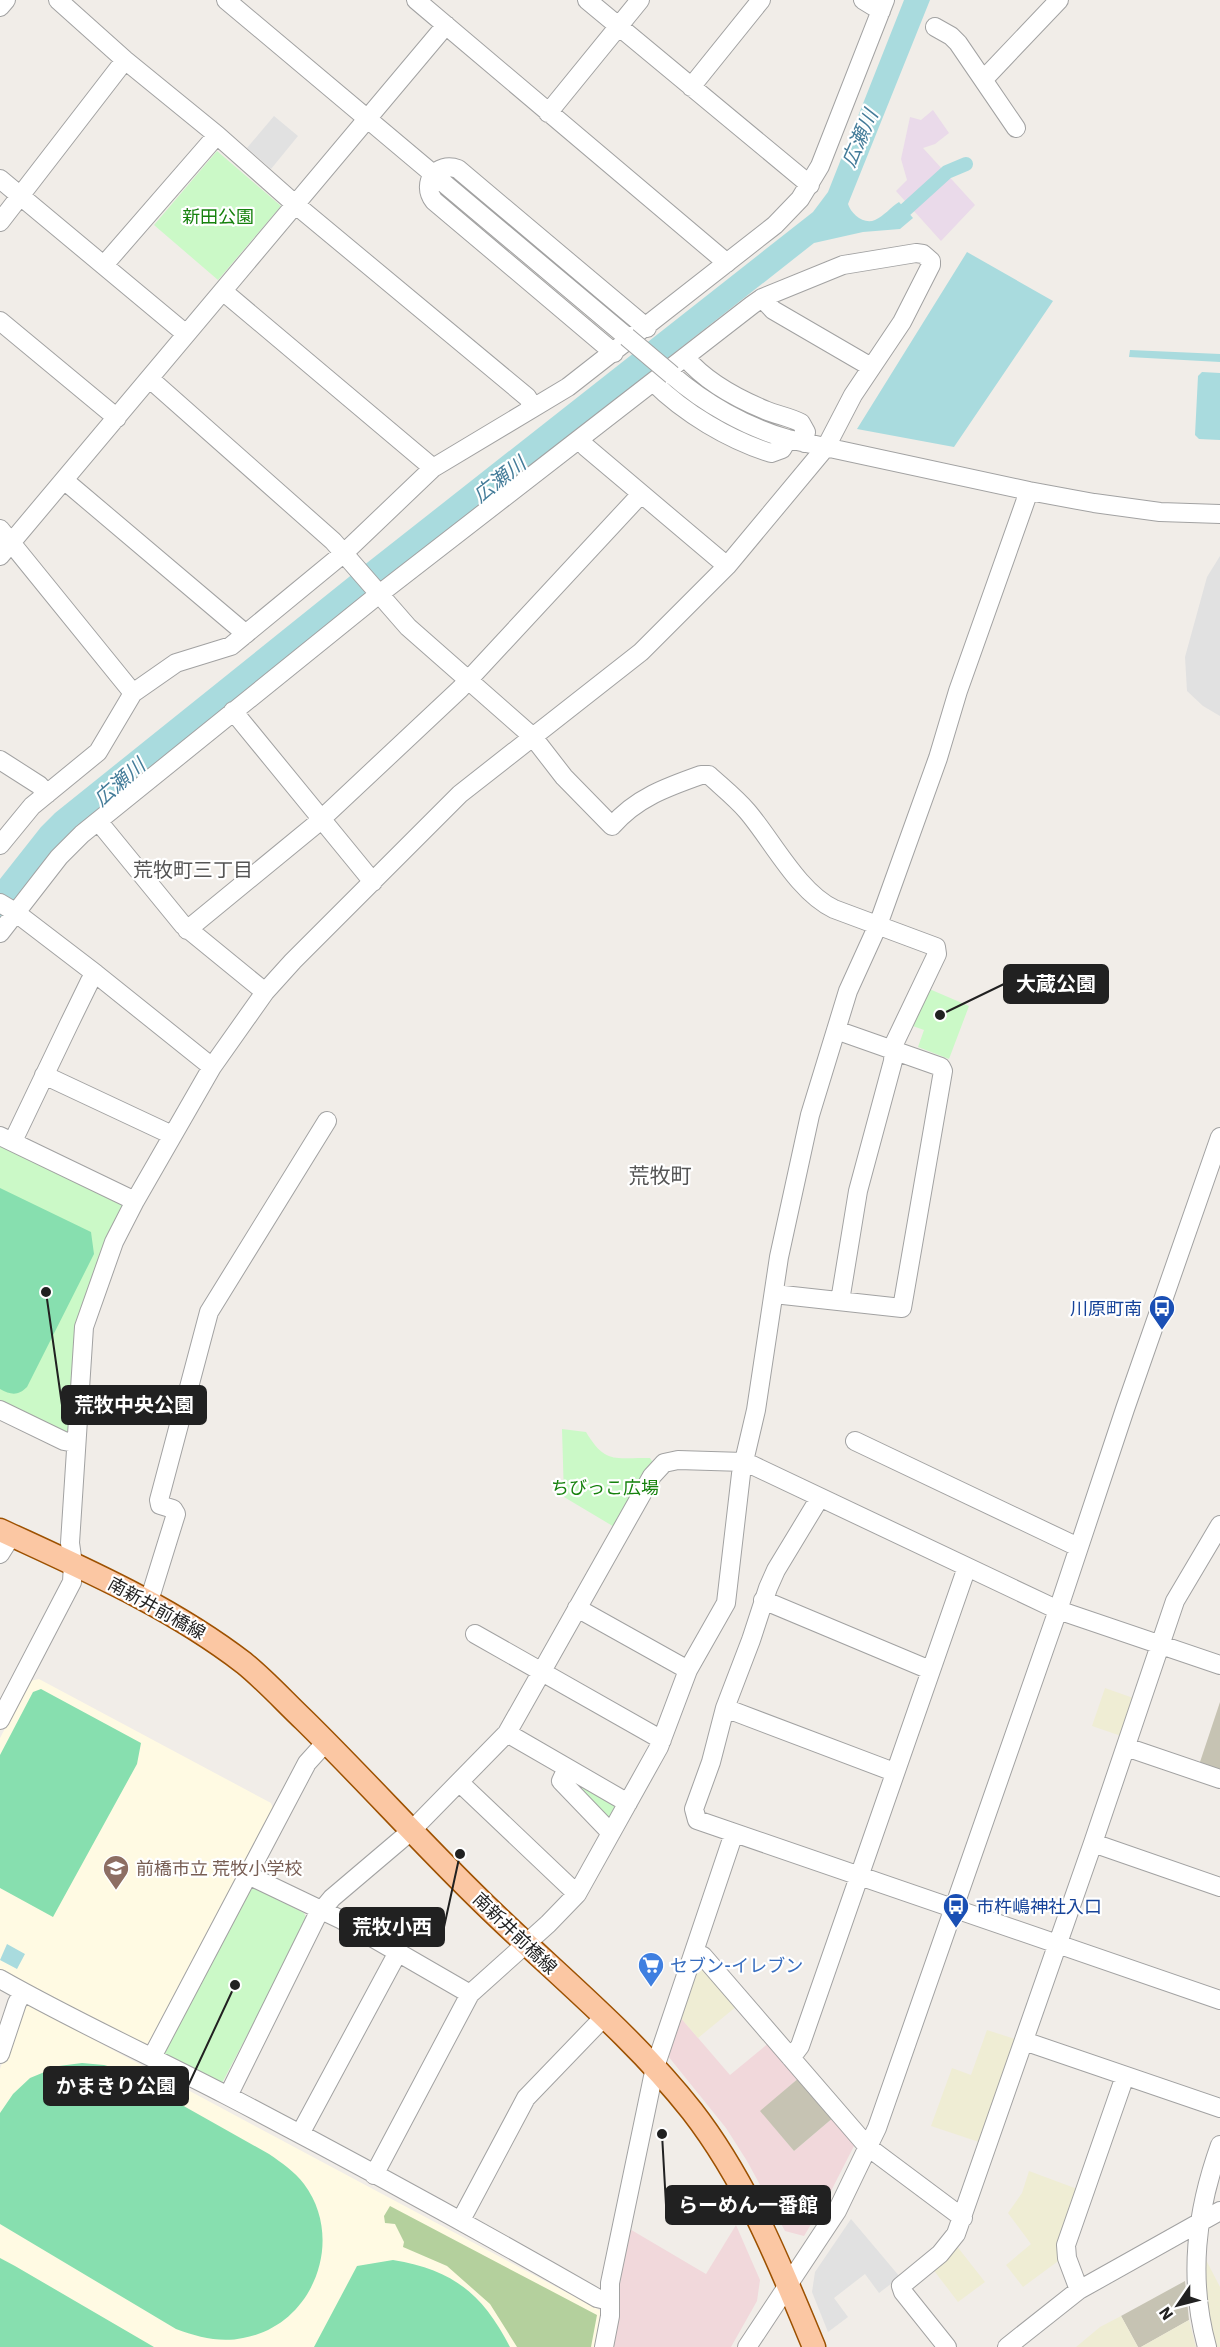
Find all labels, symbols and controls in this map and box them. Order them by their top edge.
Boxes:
water label: 広瀬川 [834,103,884,171]
park label: 新田公園 [182,205,254,228]
water label: 広瀬川 [467,449,533,508]
water label: 広瀬川 [88,751,152,812]
district label: 荒牧町三丁目 [133,856,253,883]
callout: 大蔵公園 [1004,965,1108,1003]
text: 大蔵公園 [1016,970,1096,997]
district label: 荒牧町 [629,1161,692,1189]
bus stop icon: 川原町南 [1147,1293,1177,1331]
place label: 川原町南 [1070,1297,1142,1320]
callout: 荒牧中央公園 [62,1386,206,1424]
text: 荒牧中央公園 [74,1391,194,1418]
park label: ちびっこ広場 [551,1476,659,1499]
street label: 南新井前橋線 [104,1572,210,1644]
school or university icon: 前橋市立 荒牧小学校 [101,1853,131,1891]
place label: 前橋市立 荒牧小学校 [136,1857,302,1880]
street label: 南新井前橋線 [468,1887,562,1979]
bus stop icon: 市杵嶋神社入口 [941,1891,971,1929]
place label: 市杵嶋神社入口 [976,1895,1102,1918]
callout: 荒牧小西 [340,1908,444,1946]
text: 荒牧小西 [352,1913,432,1940]
supermarket icon: セブン-イレブン [636,1950,666,1988]
place label: セブン-イレブン [670,1954,803,1977]
callout: かまきり公園 [44,2067,188,2105]
text: かまきり公園 [56,2072,176,2099]
callout: らーめん一番館 [666,2186,830,2224]
text: らーめん一番館 [678,2191,818,2218]
north arrow [1148,2275,1208,2335]
text: N [1154,2303,1177,2324]

